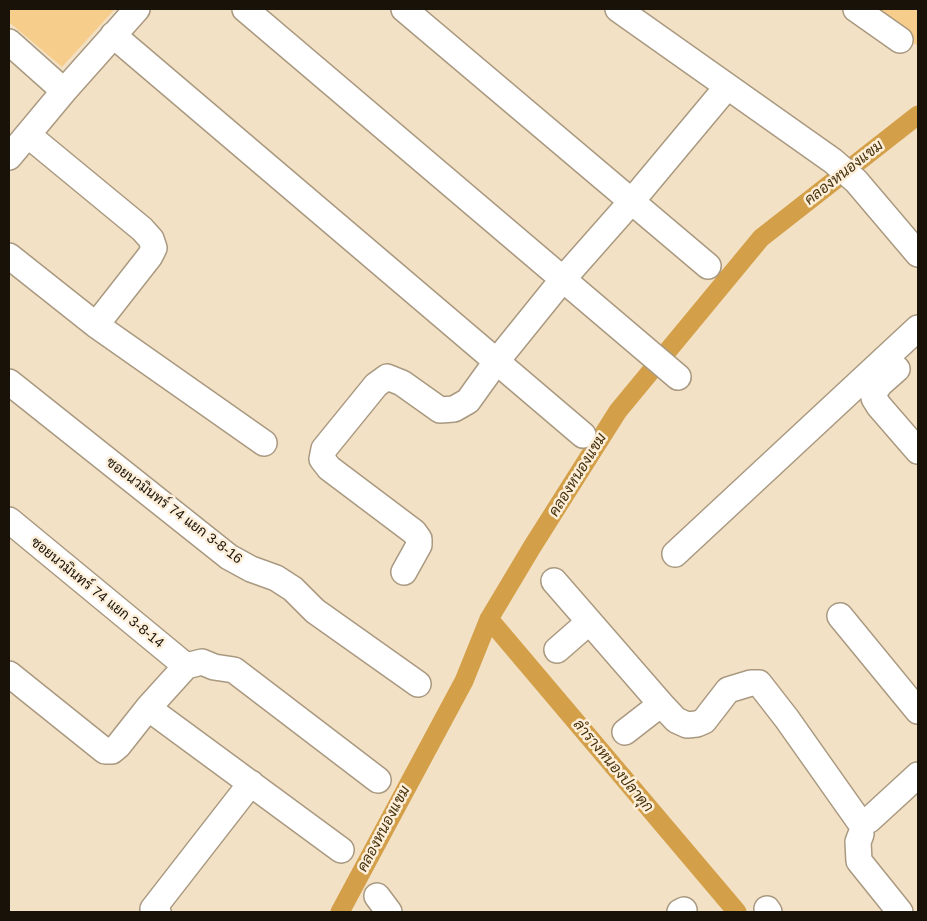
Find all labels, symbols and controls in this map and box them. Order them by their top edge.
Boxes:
water label: คลองหนองแขม [801,137,887,209]
water label: คลองหนองแขม [545,430,611,520]
street label: ซอยนวมินทร์ 74 แยก 3-8-16 [103,454,245,568]
street label: ซอยนวมินทร์ 74 แยก 3-8-14 [27,534,167,652]
water label: ลำรางหนองปลาดุก [569,716,657,816]
water label: คลองหนองแขม [354,783,414,875]

